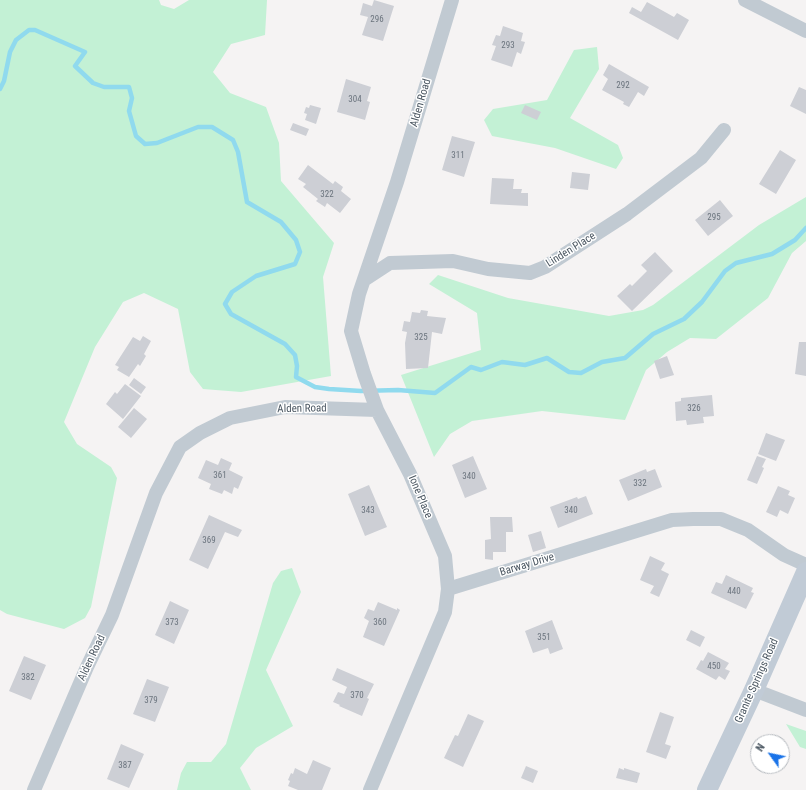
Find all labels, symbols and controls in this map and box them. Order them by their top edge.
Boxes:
house number: 296 [370,15,384,25]
house number: 293 [501,41,515,51]
street label: Alden Road [408,77,434,129]
house number: 292 [616,81,630,91]
house number: 304 [348,95,362,105]
house number: 311 [451,151,465,161]
house number: 322 [320,190,334,200]
house number: 295 [707,213,721,223]
street label: Linden Place [544,230,598,270]
house number: 325 [414,333,428,343]
street label: Alden Road [277,402,327,416]
house number: 326 [687,404,701,414]
house number: 361 [213,471,227,481]
house number: 340 [462,472,476,482]
street label: Ione Place [405,474,435,520]
house number: 332 [633,479,647,489]
house number: 343 [361,506,375,516]
house number: 340 [564,506,578,516]
house number: 369 [202,536,216,546]
street label: Barway Drive [498,550,556,580]
house number: 440 [727,587,741,597]
house number: 373 [165,618,179,628]
house number: 360 [373,618,387,628]
street label: Alden Road [76,633,108,683]
house number: 351 [537,633,551,643]
street label: Granite Springs Road [732,637,782,725]
house number: 450 [707,662,721,672]
house number: 382 [21,673,35,683]
house number: 370 [350,691,364,701]
house number: 379 [144,696,158,706]
north arrow [750,734,790,774]
text: N [753,741,768,754]
house number: 387 [118,761,132,771]

